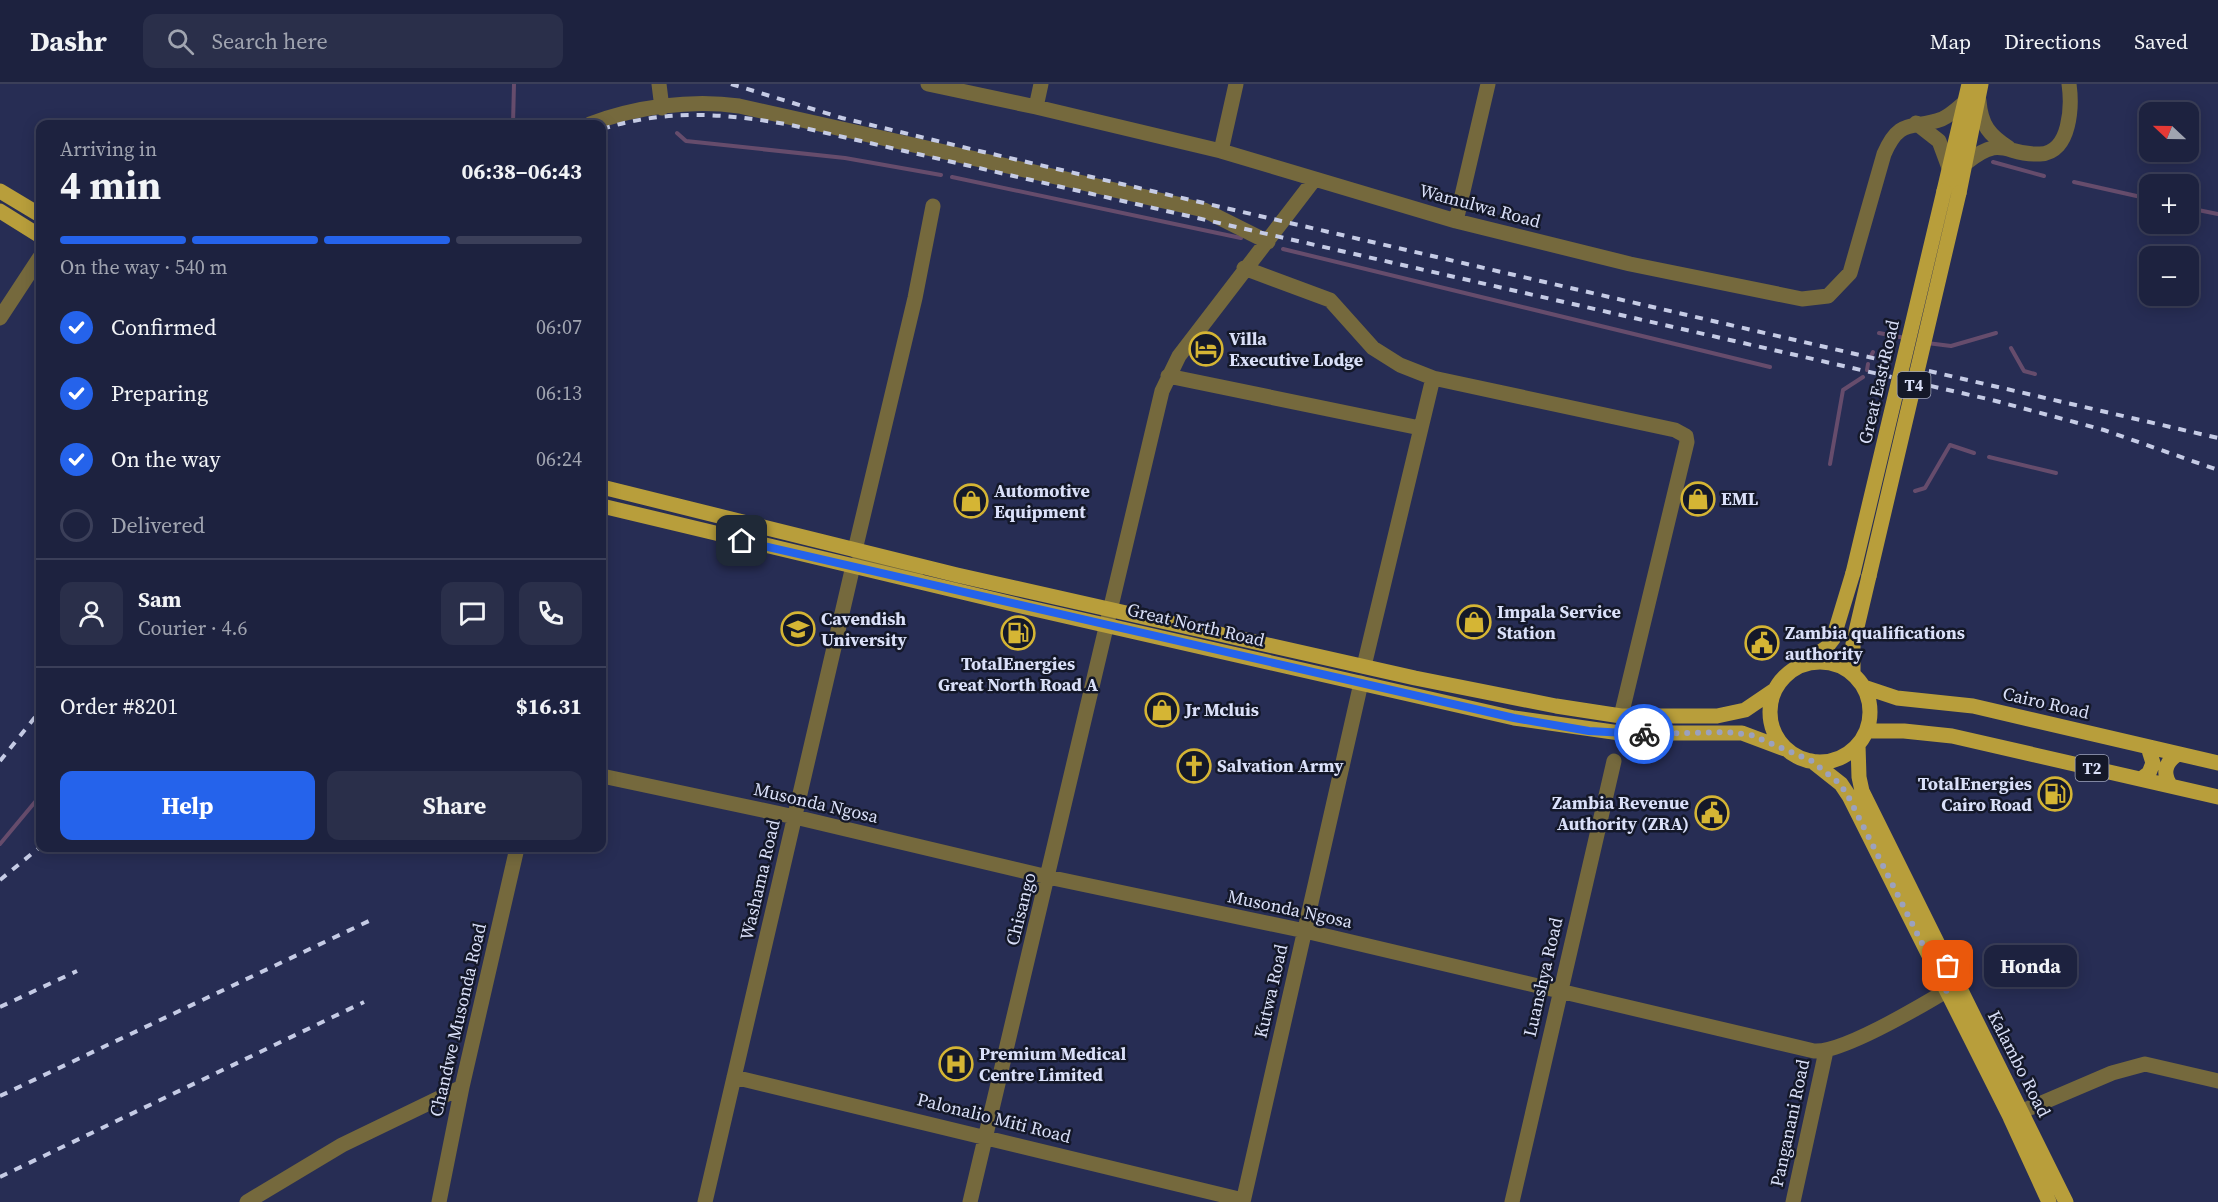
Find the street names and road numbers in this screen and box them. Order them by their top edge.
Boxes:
street label: Wamulwa Road [1417,177,1544,234]
street label: Great East Road [1852,317,1905,446]
road number: T4 [1898,372,1930,398]
street label: Great North Road [1125,597,1267,652]
street label: Cairo Road [2000,680,2092,725]
road number: T2 [2076,755,2108,781]
street label: Musonda Ngosa [751,776,882,829]
street label: Washama Road [733,817,786,943]
street label: Chisango [999,870,1042,948]
street label: Musonda Ngosa [1225,883,1356,934]
street label: Luanshya Road [1517,915,1568,1039]
street label: Chandwe Musonda Road [423,921,492,1119]
street label: Kutwa Road [1248,941,1293,1040]
street label: Kalambo Road [1982,1006,2057,1121]
street label: Panganani Road [1764,1057,1815,1189]
street label: Palonalio Miti Road [915,1086,1074,1149]

